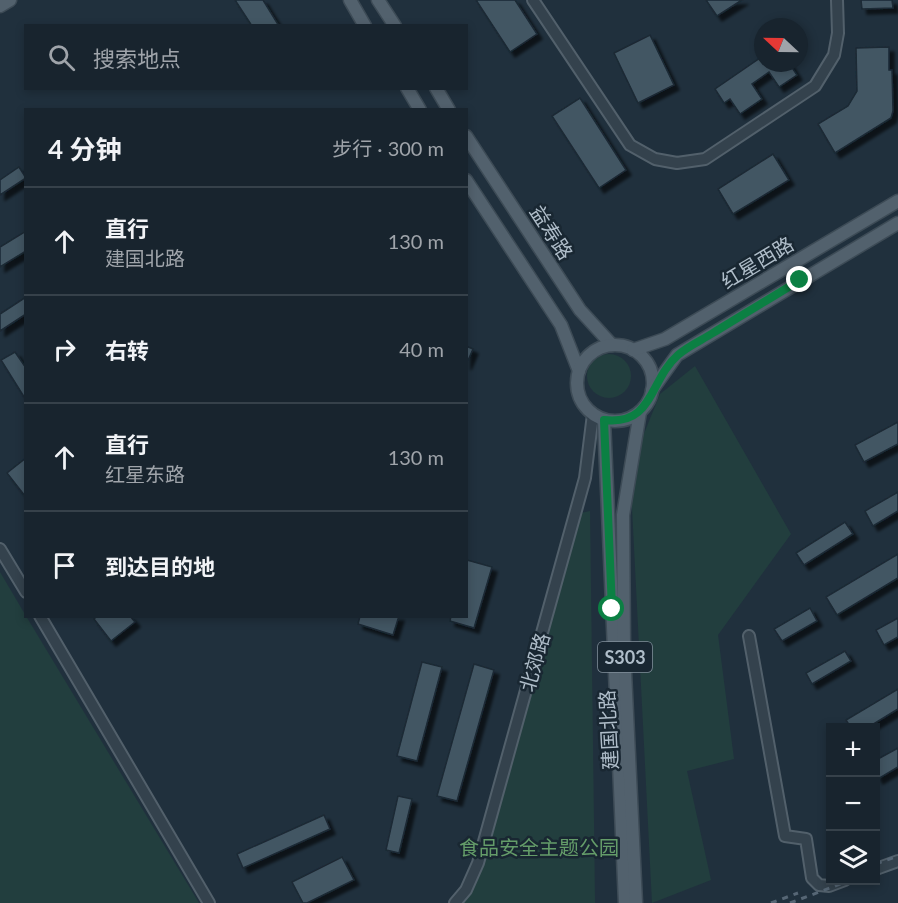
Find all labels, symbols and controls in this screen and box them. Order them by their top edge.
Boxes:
north arrow [754,18,808,72]
search box [24,24,468,90]
icon: search [45,41,78,74]
text: 搜索地点 [93,45,181,72]
text: 4 分钟 [48,133,121,165]
text: 步行 · 300 m [332,136,444,160]
street label: 益寿路 [526,200,578,264]
text: 直行 [105,215,149,242]
icon: ahead [48,225,81,258]
text: 130 m [388,229,444,253]
street label: 红星西路 [717,231,797,293]
text: 建国北路 [105,246,185,270]
route end [786,266,812,292]
icon: right [48,333,81,366]
text: 右转 [105,337,149,364]
text: 40 m [399,337,444,361]
text: 直行 [105,431,149,458]
icon: ahead [48,441,81,474]
text: 130 m [388,445,444,469]
text: 红星东路 [105,462,185,486]
icon: arrive [48,549,81,582]
text: 到达目的地 [105,553,215,580]
route start [598,595,624,621]
street label: 北郊路 [514,630,554,694]
road number: S303 [598,642,652,672]
street label: 建国北路 [594,689,622,771]
map controls [826,723,880,885]
button: + [826,723,880,777]
button: − [826,777,880,831]
button: layers [826,831,880,885]
park label: 食品安全主题公园 [459,835,619,859]

